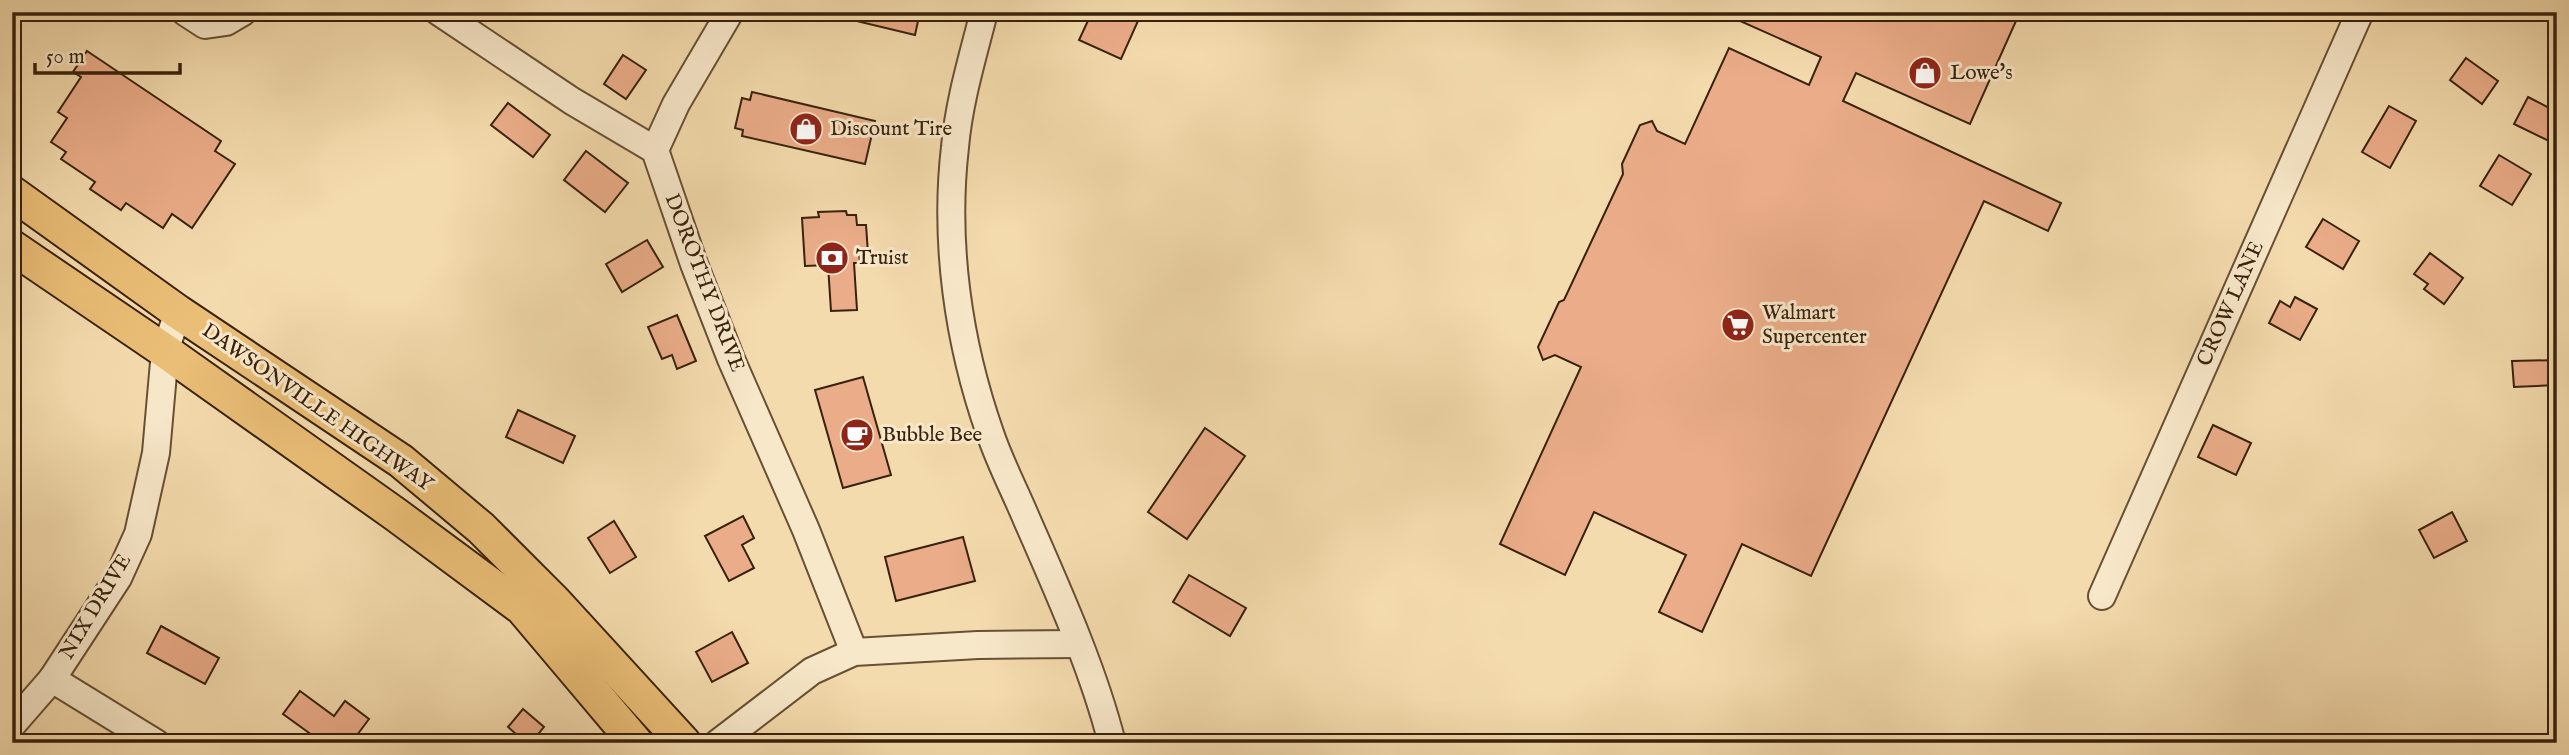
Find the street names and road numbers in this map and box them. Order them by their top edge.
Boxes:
street label: DOROTHY DRIVE [658,190,750,376]
street label: CROW LANE [2191,237,2271,371]
street label: DAWSONVILLE HIGHWAY [196,318,439,499]
street label: NIX DRIVE [54,549,138,665]

